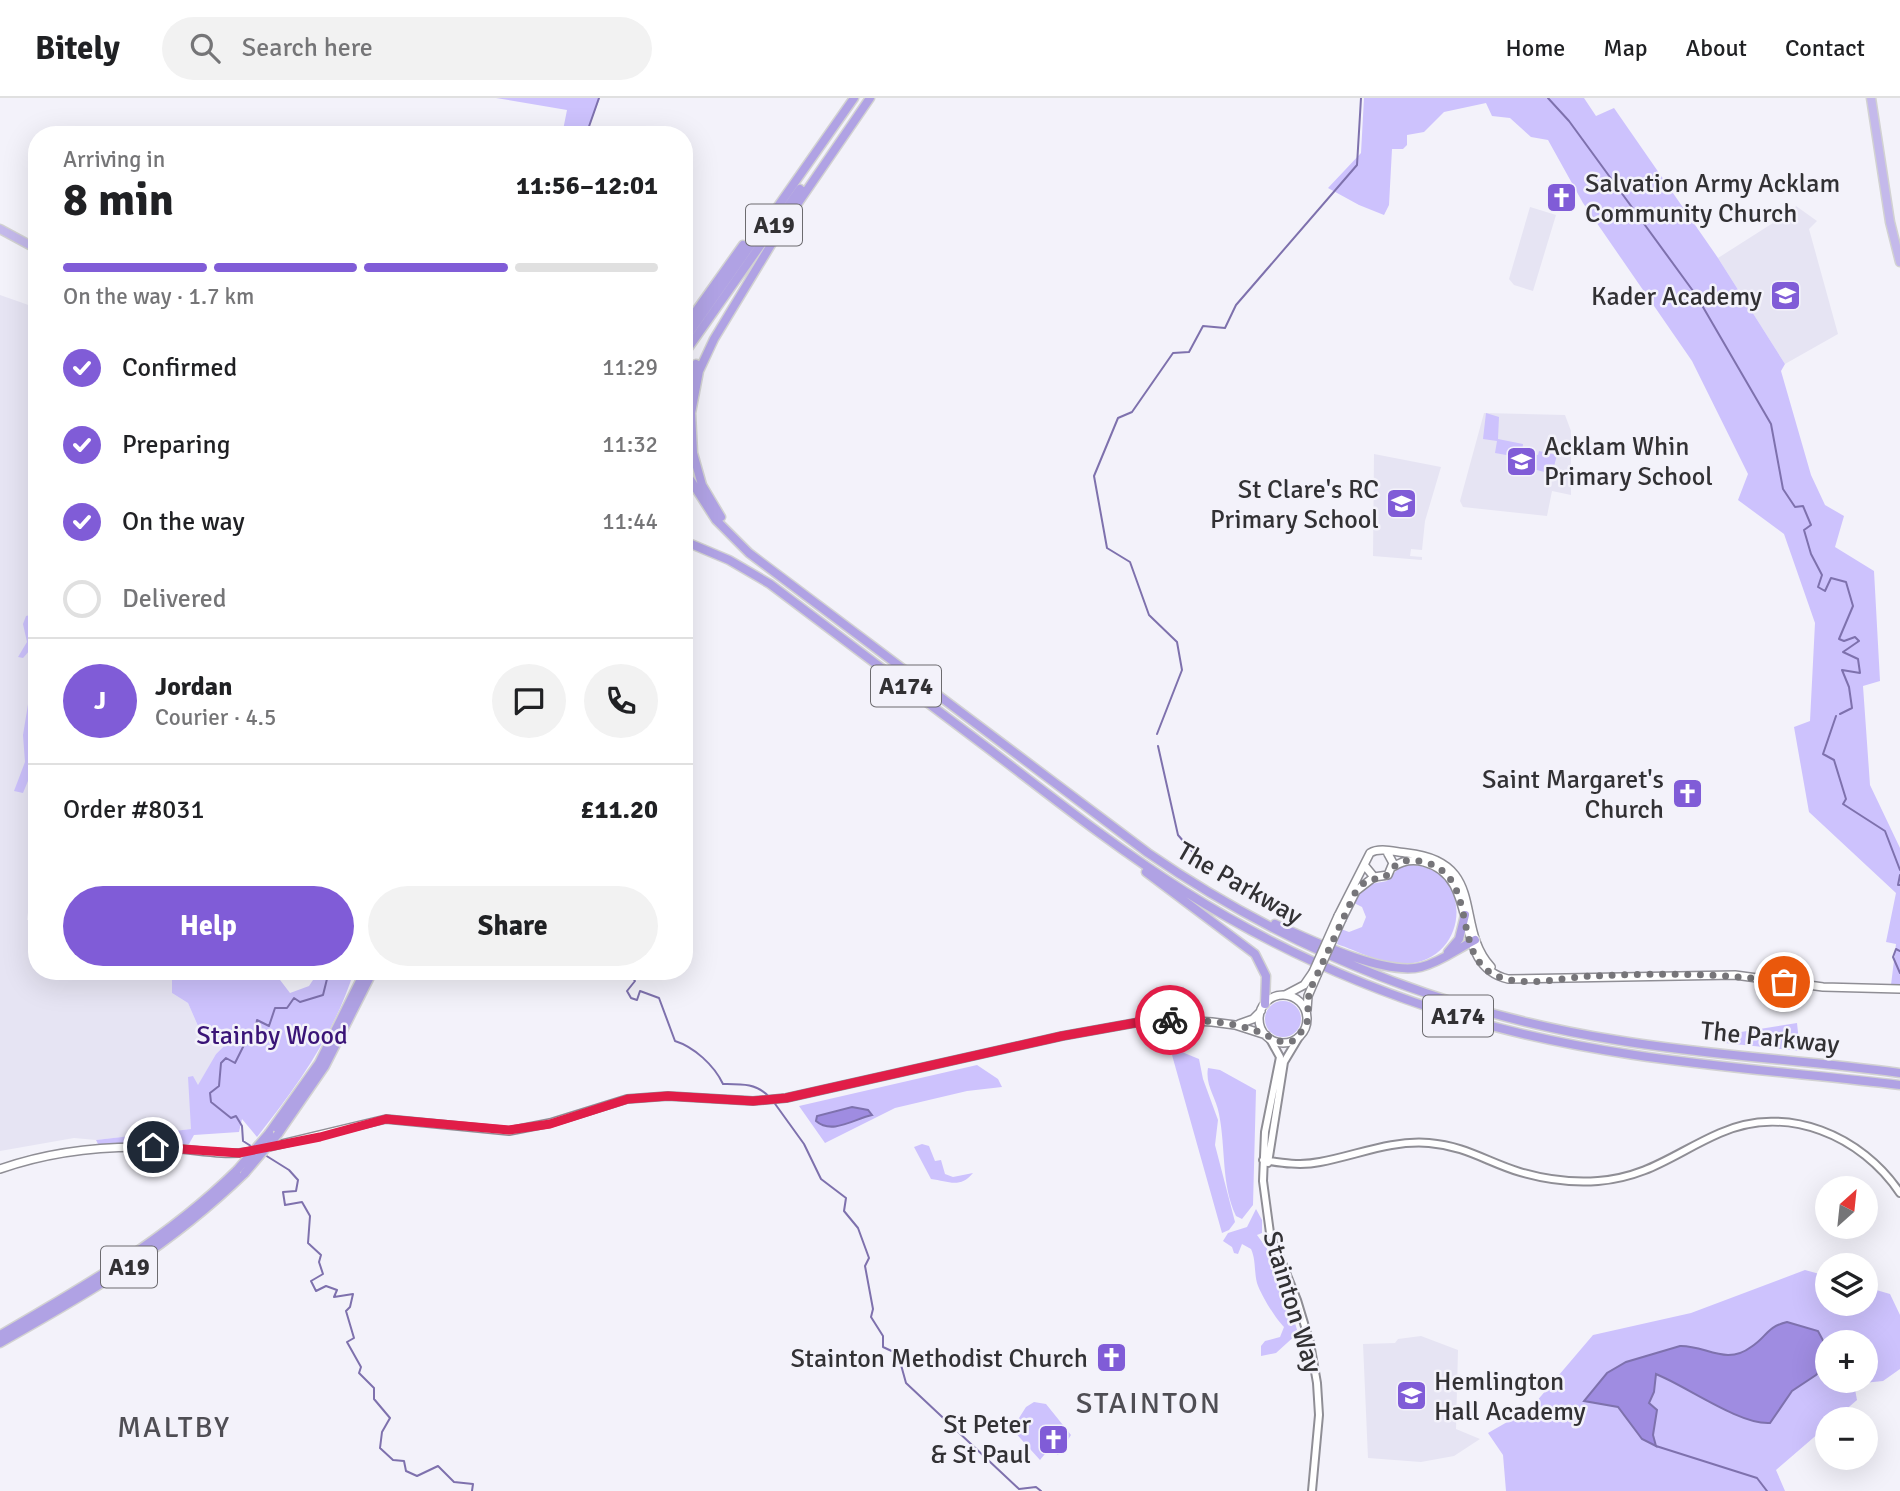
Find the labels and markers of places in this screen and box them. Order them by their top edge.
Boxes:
place label: Salvation Army Acklam Community Church [1585,168,1840,230]
church icon: Salvation Army Acklam Community Church [1545,181,1579,215]
school or university icon: Kader Academy [1768,279,1802,313]
place label: Kader Academy [1591,281,1762,313]
place label: Acklam Whin Primary School [1544,431,1713,493]
school or university icon: Acklam Whin Primary School [1504,444,1538,478]
place label: St Clare's RC Primary School [1210,474,1379,536]
school or university icon: St Clare's RC Primary School [1385,487,1419,521]
place label: Saint Margaret's Church [1482,764,1664,826]
church icon: Saint Margaret's Church [1670,777,1704,811]
pin [1754,952,1814,1012]
pin [123,1117,183,1177]
church icon: Stainton Methodist Church [1094,1341,1128,1375]
place label: Stainton Methodist Church [790,1343,1088,1375]
place label: Hemlington Hall Academy [1434,1366,1586,1428]
school or university icon: Hemlington Hall Academy [1394,1379,1428,1413]
place label: St Peter & St Paul [931,1409,1031,1471]
church icon: St Peter & St Paul [1037,1422,1071,1456]

